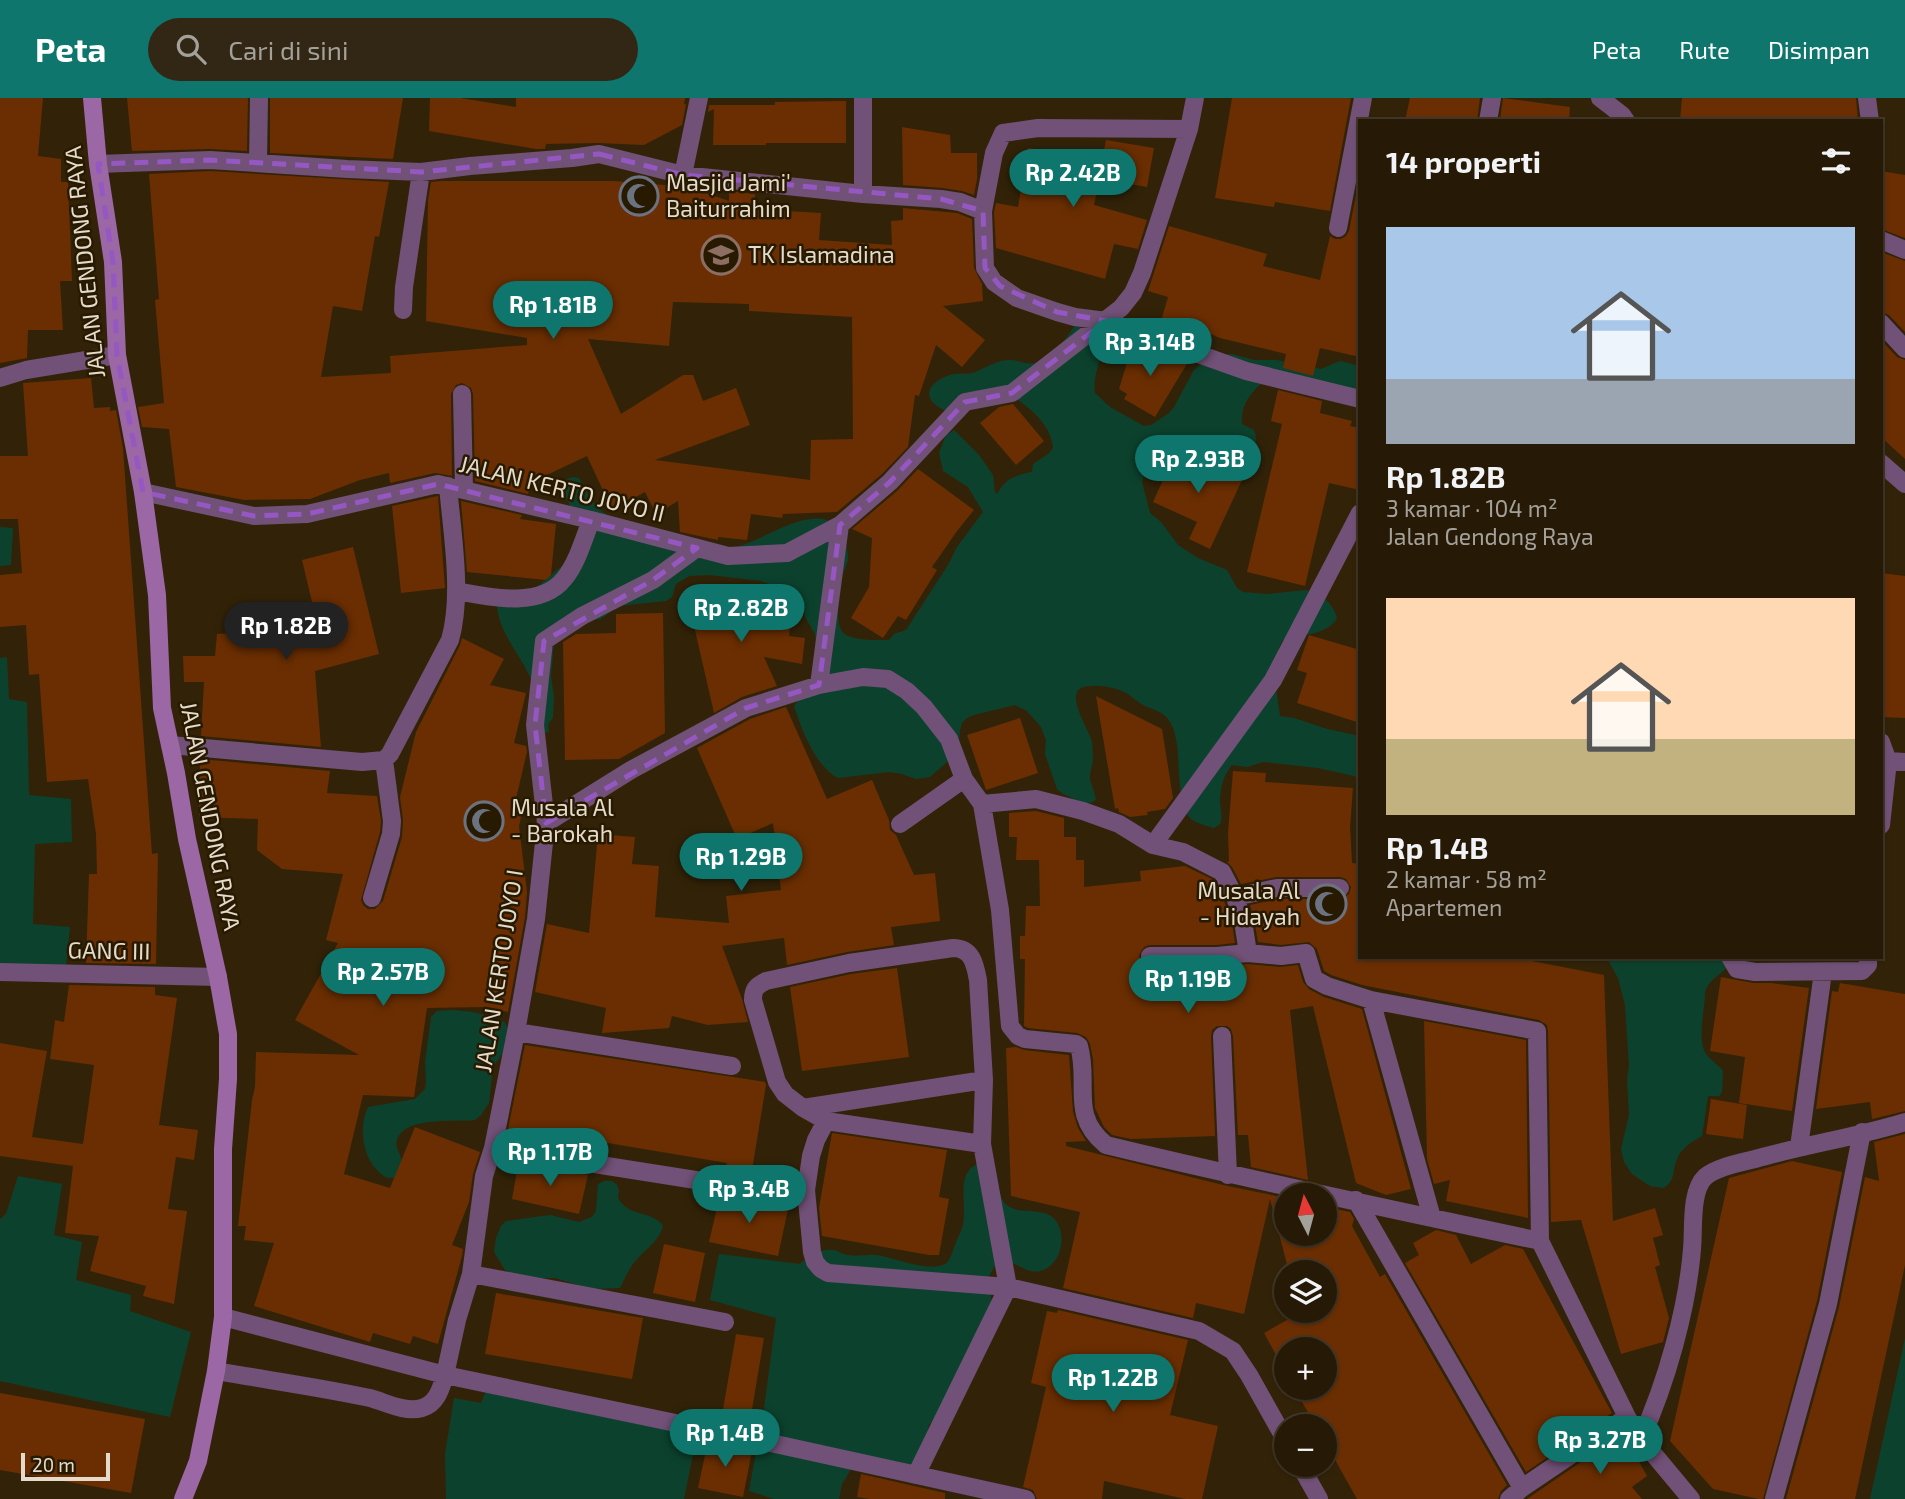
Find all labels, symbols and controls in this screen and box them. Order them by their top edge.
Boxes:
search box [148,18,638,81]
text: Peta [35,29,106,69]
icon: search [172,30,210,68]
text: Cari di sini [228,34,348,65]
text: Peta [1592,35,1641,64]
text: Rute [1679,35,1730,64]
text: Disimpan [1768,35,1870,64]
icon: filters [1817,142,1855,180]
text: 14 properti [1386,143,1541,179]
street label: JALAN GENDONG RAYA [58,144,110,379]
pin: Rp 2.42B [1001,150,1145,209]
text: Rp 2.42B [1025,158,1121,186]
place label: Masjid Jami' Baiturrahim [666,168,791,222]
mosque icon: Masjid Jami' Baiturrahim [618,175,660,217]
school or university icon: TK Islamadina [700,234,742,276]
place label: TK Islamadina [748,240,895,268]
icon: home [1558,273,1684,399]
pin: Rp 1.81B [481,282,625,341]
text: Rp 1.81B [509,290,597,318]
pin: Rp 3.14B [1078,318,1222,378]
text: Rp 3.14B [1105,327,1195,355]
pin: Rp 2.93B [1126,436,1270,495]
text: Rp 2.93B [1151,444,1245,472]
street label: JALAN KERTO JOYO II [456,449,668,527]
text: Rp 1.82B [1386,458,1506,494]
text: 3 kamar · 104 m² [1386,494,1557,522]
text: Jalan Gendong Raya [1386,522,1594,550]
pin: Rp 2.82B [669,584,813,644]
text: Rp 2.82B [693,593,789,621]
pin: Rp 1.82B [214,602,358,662]
text: Rp 1.82B [240,611,332,639]
icon: home [1558,644,1684,770]
street label: JALAN GENDONG RAYA [175,699,247,934]
place label: Musala Al - Barokah [511,793,614,847]
mosque icon: Musala Al - Barokah [463,800,505,842]
text: Rp 1.4B [1386,829,1488,865]
pin: Rp 1.29B [669,834,813,893]
text: Rp 1.29B [696,842,786,870]
text: 2 kamar · 58 m² [1386,865,1547,893]
street label: JALAN KERTO JOYO I [468,867,528,1074]
place label: Musala Al - Hidayah [1197,876,1300,930]
mosque icon: Musala Al - Hidayah [1306,883,1348,925]
text: Apartemen [1386,893,1502,921]
street label: GANG III [67,935,151,965]
pin: Rp 2.57B [311,948,455,1008]
pin: Rp 1.19B [1116,956,1260,1015]
text: Rp 2.57B [337,957,429,985]
text: Rp 1.19B [1145,964,1231,992]
pin: Rp 1.17B [478,1128,622,1188]
text: Rp 1.17B [508,1137,593,1165]
pin: Rp 3.4B [684,1166,814,1225]
text: Rp 3.4B [708,1174,790,1202]
north arrow [1274,1183,1337,1246]
map controls [1274,1183,1337,1477]
button: layers [1274,1260,1337,1323]
button: + [1274,1337,1337,1400]
pin: Rp 1.22B [1041,1354,1185,1414]
text: Rp 1.22B [1068,1363,1158,1391]
pin: Rp 1.4B [660,1410,790,1469]
button: − [1274,1414,1337,1477]
pin: Rp 3.27B [1528,1416,1672,1476]
text: Rp 1.4B [686,1418,764,1446]
text: Rp 3.27B [1554,1425,1646,1453]
scale bar [21,1450,110,1482]
text: 20 m [32,1453,75,1476]

